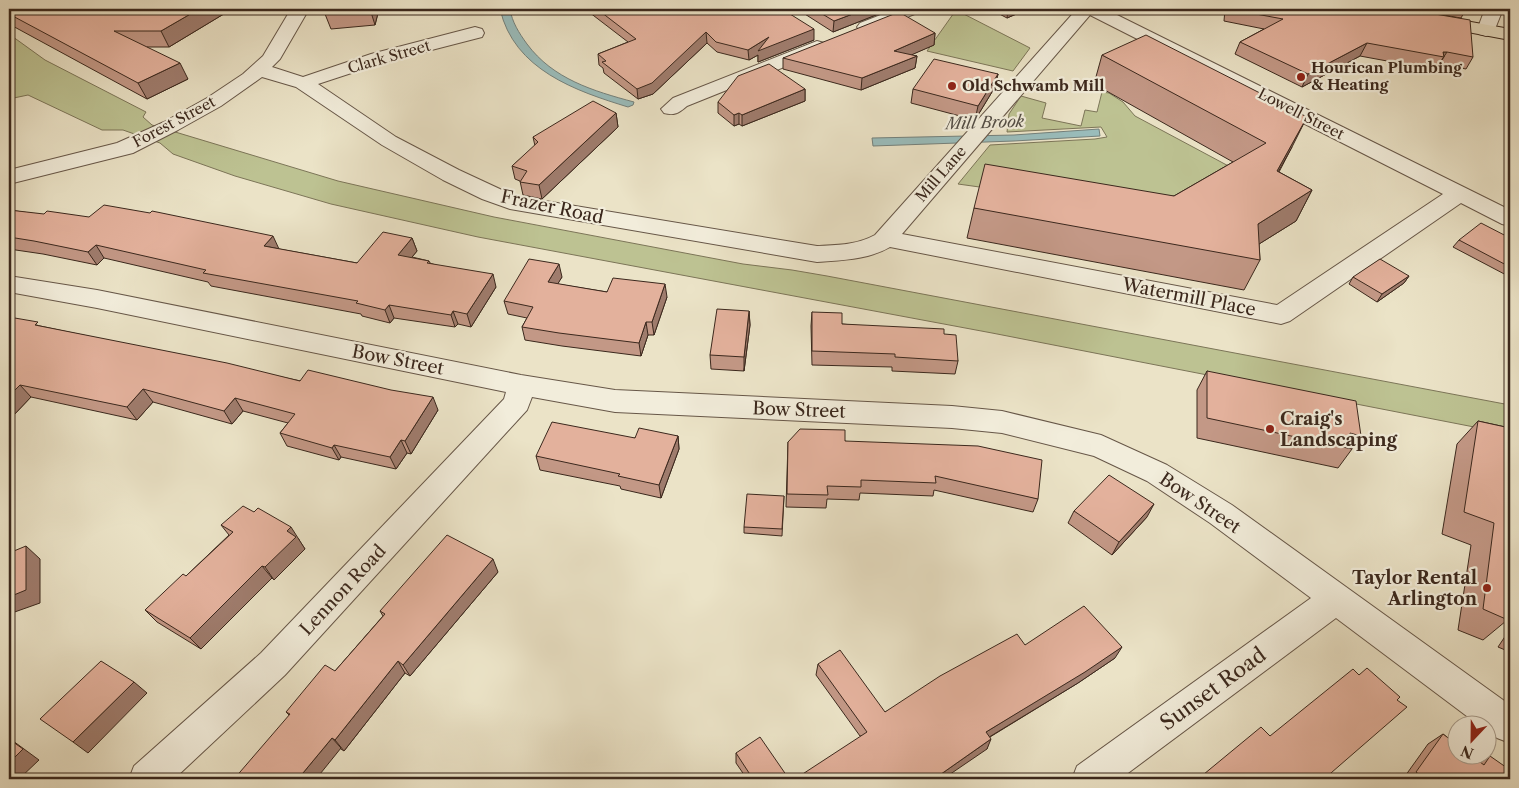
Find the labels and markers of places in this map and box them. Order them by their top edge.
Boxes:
place label: Hourican Plumbing & Heating [1311,58,1462,94]
marker: Hourican Plumbing & Heating [1295,71,1307,83]
place label: Old Schwamb Mill [962,76,1104,95]
marker: Old Schwamb Mill [946,80,958,92]
place label: Craig's Landscaping [1280,408,1398,451]
marker: Craig's Landscaping [1264,423,1276,435]
place label: Taylor Rental Arlington [1352,567,1478,610]
marker: Taylor Rental Arlington [1481,582,1493,594]

